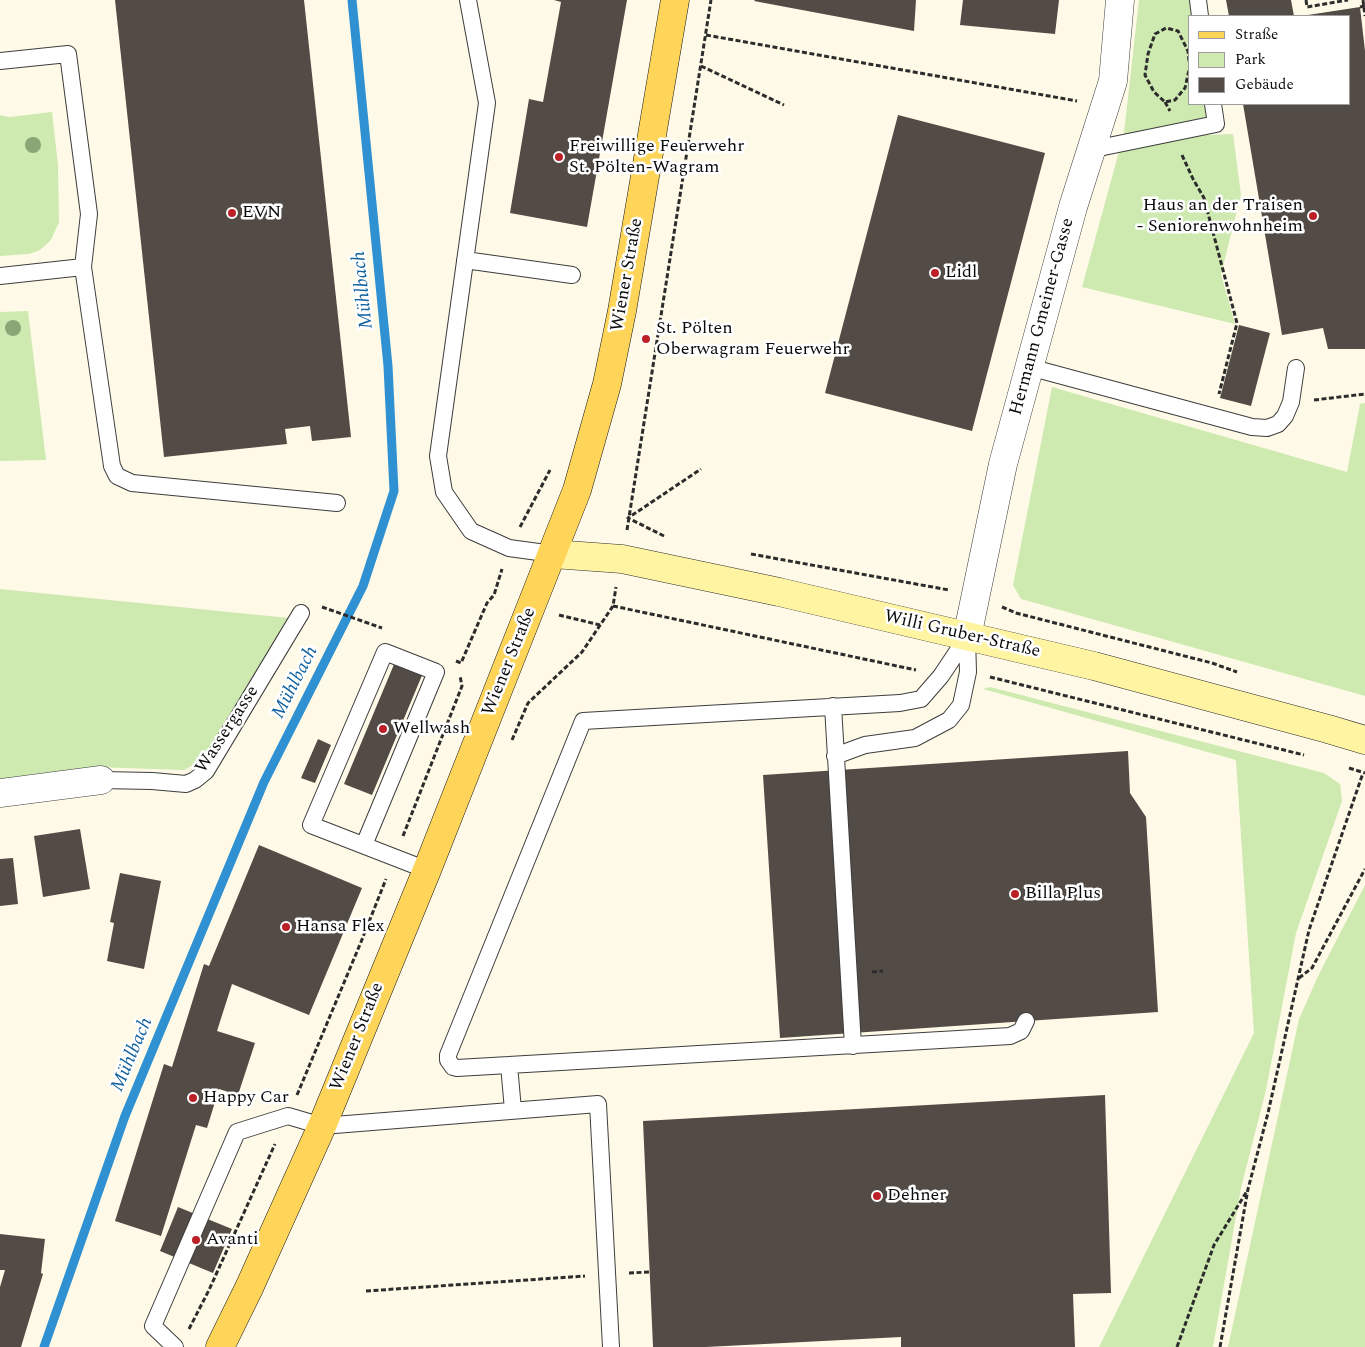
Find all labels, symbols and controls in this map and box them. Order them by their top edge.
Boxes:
legend [1188,15,1350,105]
text: Straße [1235,23,1278,46]
text: Park [1235,48,1266,71]
text: Gebäude [1235,73,1294,96]
place label: Freiwillige Feuerwehr St. Pölten-Wagram [569,136,744,178]
marker: Freiwillige Feuerwehr St. Pölten-Wagram [553,151,565,163]
place label: Haus an der Traisen - Seniorenwohnheim [1137,195,1303,238]
place label: EVN [242,202,281,224]
marker: EVN [226,207,238,219]
marker: Haus an der Traisen - Seniorenwohnheim [1307,210,1319,222]
street label: Hermann Gmeiner-Gasse [1006,216,1080,418]
street label: Wiener Straße [607,217,649,333]
water label: Mühlbach [349,250,379,330]
place label: Lidl [945,262,977,284]
marker: Lidl [929,267,941,279]
place label: St. Pölten Oberwagram Feuerwehr [656,318,850,360]
marker: St. Pölten Oberwagram Feuerwehr [640,333,652,345]
street label: Wiener Straße [479,605,541,719]
street label: Willi Gruber-Straße [882,607,1042,663]
water label: Mühlbach [268,643,324,723]
street label: Wassergasse [192,682,264,778]
place label: Wellwash [393,718,470,740]
marker: Wellwash [377,723,389,735]
place label: Billa Plus [1025,883,1101,905]
marker: Billa Plus [1009,888,1021,900]
place label: Hansa Flex [296,916,384,938]
marker: Hansa Flex [280,921,292,933]
street label: Wiener Straße [327,980,389,1094]
water label: Mühlbach [107,1014,159,1096]
place label: Happy Car [203,1087,289,1109]
marker: Happy Car [187,1092,199,1104]
place label: Dehner [887,1185,946,1207]
marker: Dehner [871,1190,883,1202]
place label: Avanti [206,1229,259,1251]
marker: Avanti [190,1234,202,1246]

